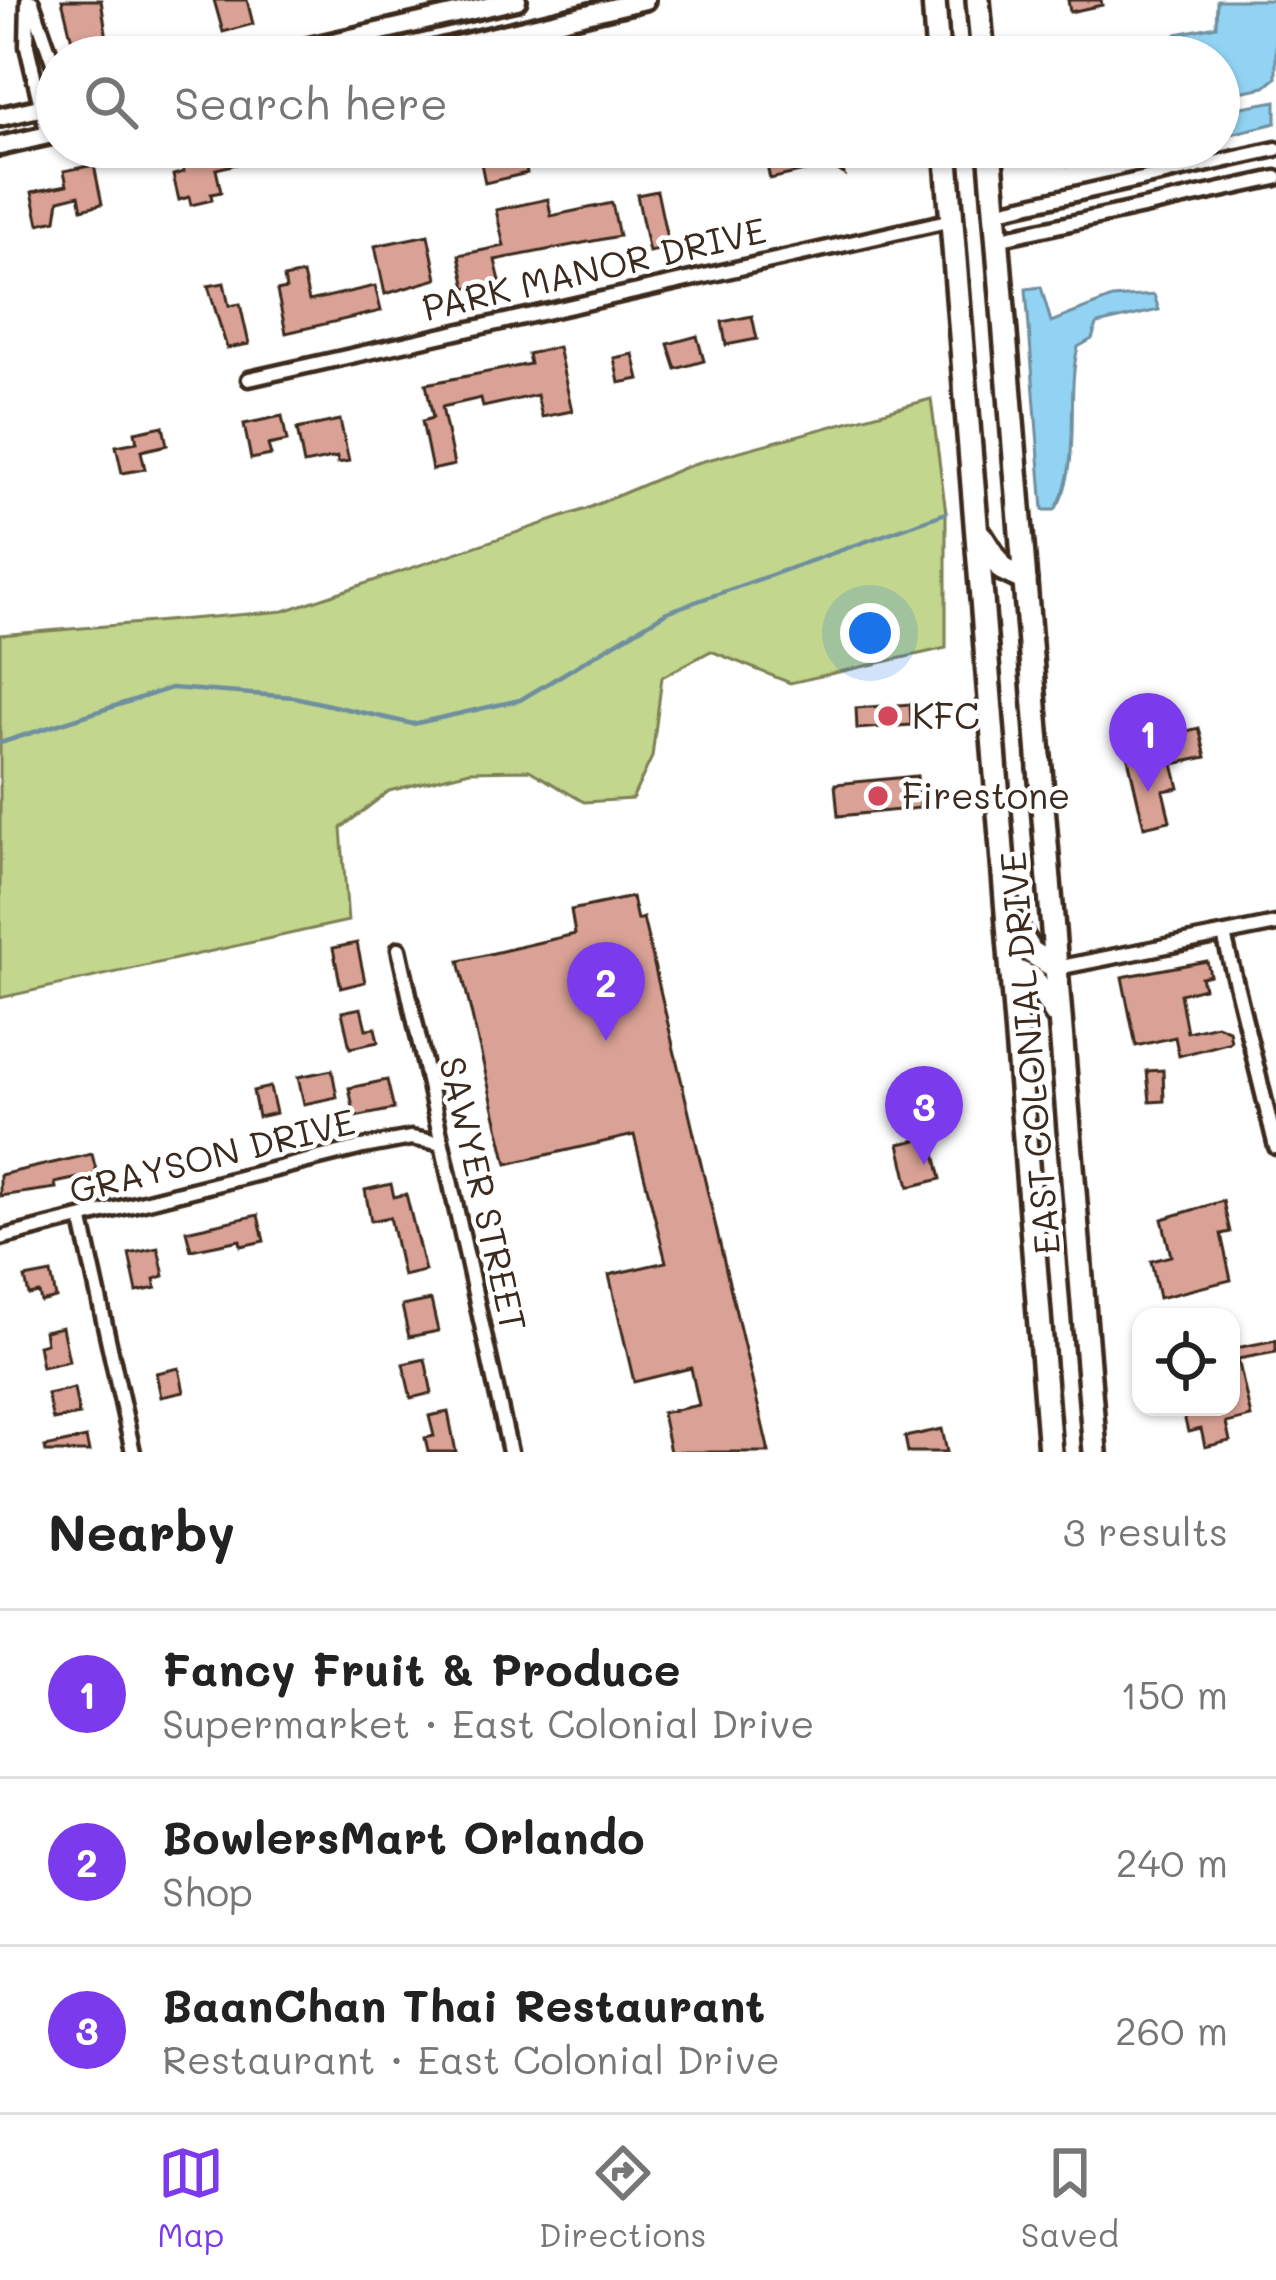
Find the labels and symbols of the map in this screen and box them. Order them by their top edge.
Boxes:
street label: PARK MANOR DRIVE [417,205,770,330]
your location [840,603,900,663]
place label: KFC [912,691,980,738]
pin: 1 [1109,693,1187,792]
marker: KFC [875,703,901,729]
place label: Firestone [902,771,1070,818]
marker: Firestone [865,783,891,809]
street label: EAST COLONIAL DRIVE [987,850,1070,1256]
pin: 2 [567,942,645,1041]
street label: SAWYER STREET [430,1052,539,1336]
pin: 3 [885,1066,963,1165]
street label: GRAYSON DRIVE [64,1096,359,1213]

